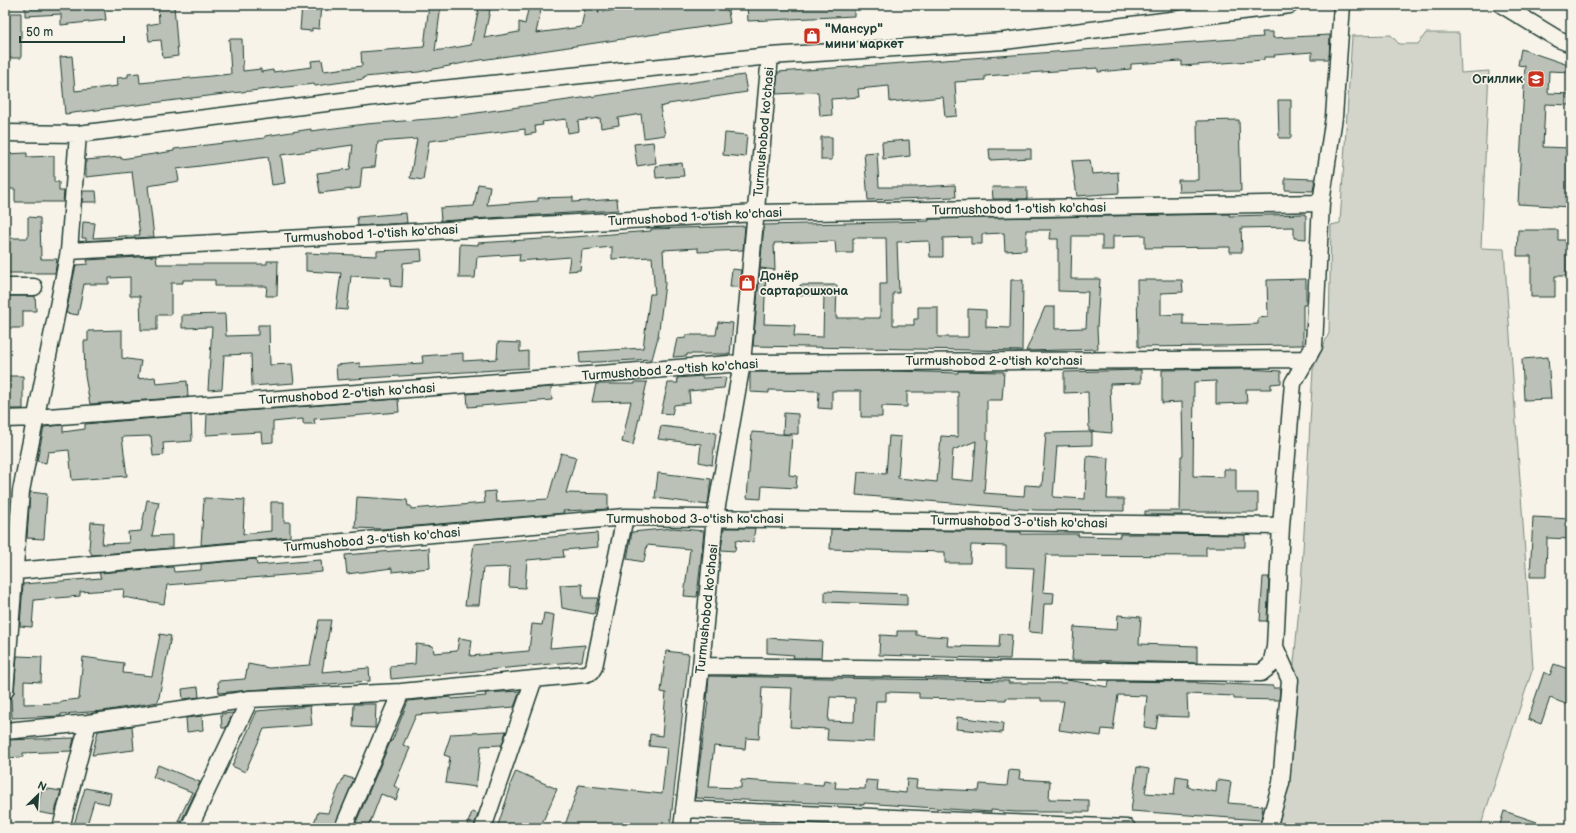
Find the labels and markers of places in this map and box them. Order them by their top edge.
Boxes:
place label: "Мансур" мини маркет [825,21,905,52]
shop icon: "Мансур" мини маркет [802,26,822,46]
school or university icon: Огиллик [1526,69,1546,89]
place label: Огиллик [1472,71,1524,87]
place label: Донёр сартарошхона [760,268,849,299]
shop icon: Донёр сартарошхона [737,273,757,293]

